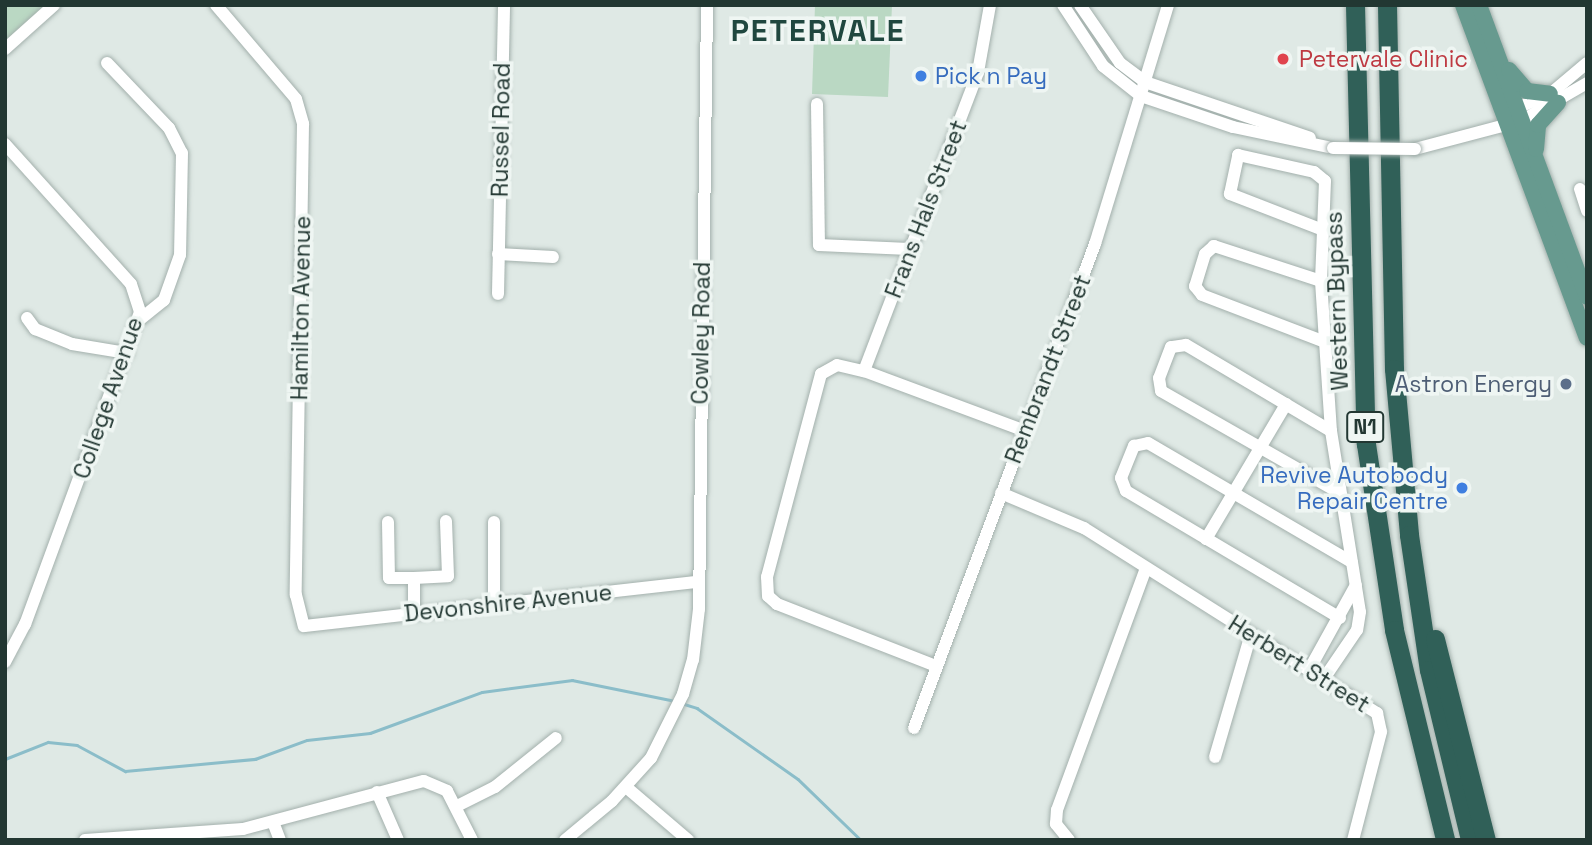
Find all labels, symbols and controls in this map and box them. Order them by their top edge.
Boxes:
district label: PETERVALE [732,13,904,49]
place label: Petervale Clinic [1299,45,1468,73]
marker: Petervale Clinic [1273,49,1293,69]
place label: Pick n Pay [935,62,1047,90]
street label: Russel Road [486,63,516,197]
marker: Pick n Pay [913,68,929,84]
street label: Frans Hals Street [879,116,973,302]
street label: Western Bypass [1320,211,1354,391]
street label: Hamilton Avenue [286,215,316,401]
street label: Cowley Road [686,261,716,405]
street label: Rembrandt Street [999,271,1097,467]
street label: College Avenue [67,313,149,483]
place label: Astron Energy [1395,370,1552,398]
marker: Astron Energy [1558,376,1574,392]
road number: N1 [1346,410,1384,444]
place label: Revive Autobody Repair Centre [1260,461,1448,515]
marker: Revive Autobody Repair Centre [1454,480,1470,496]
street label: Devonshire Avenue [402,578,614,628]
street label: Herbert Street [1223,610,1375,718]

